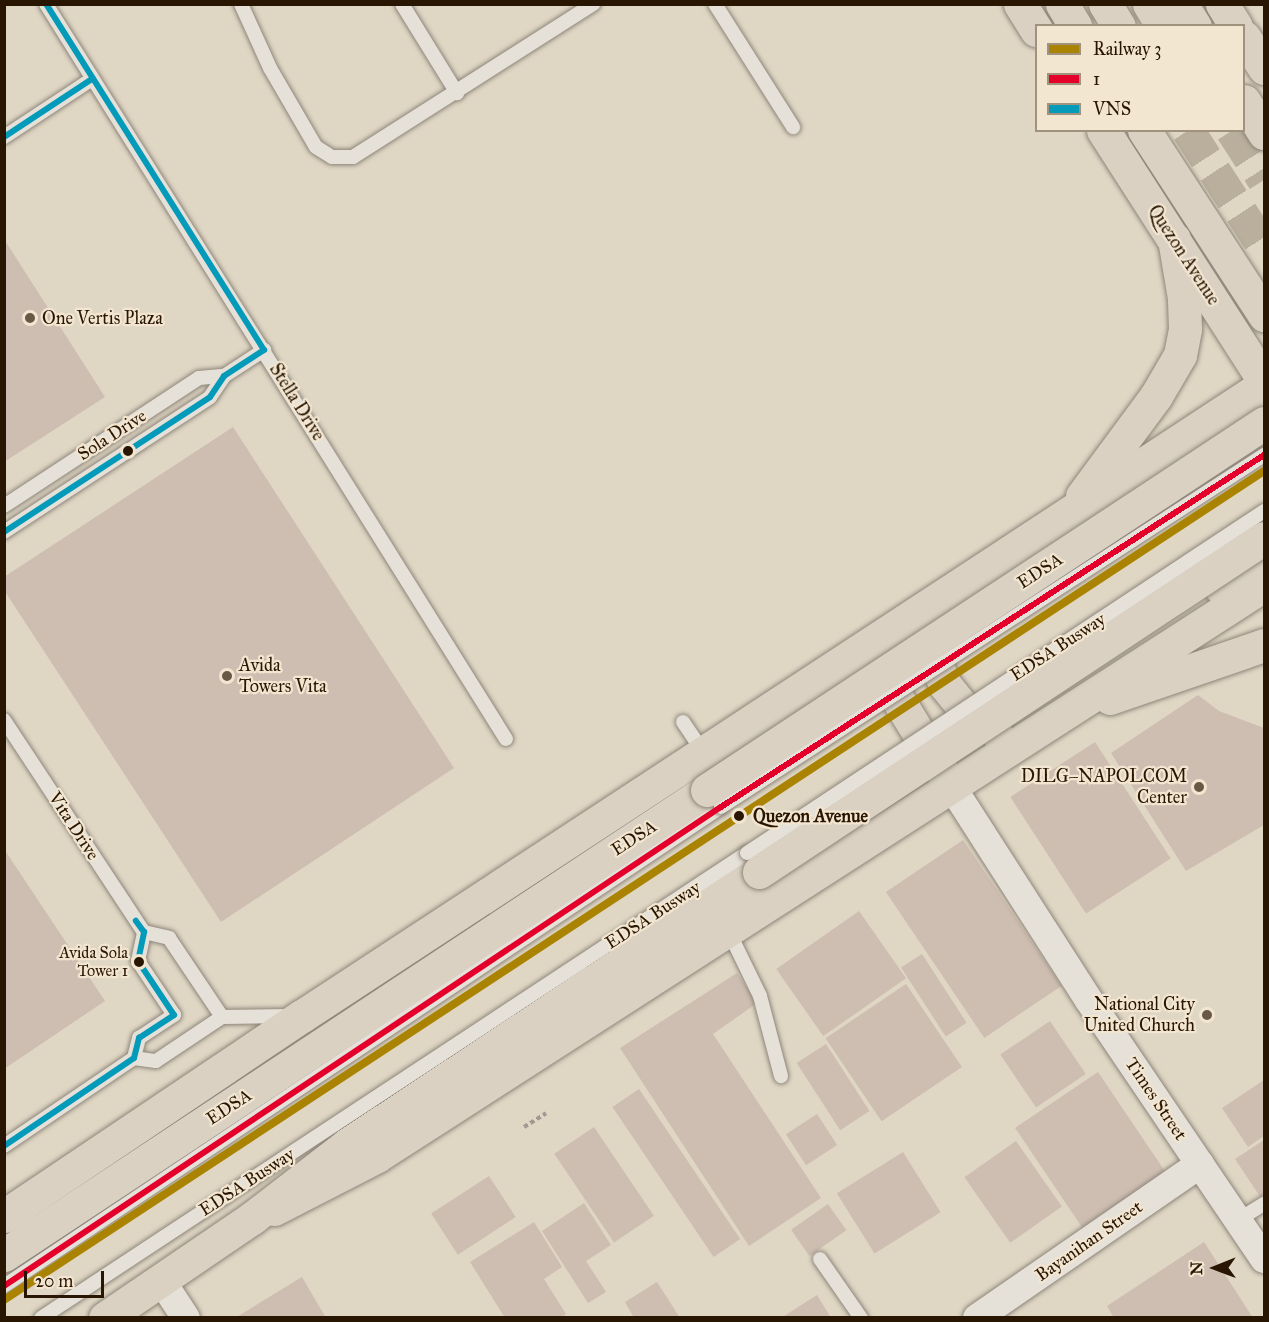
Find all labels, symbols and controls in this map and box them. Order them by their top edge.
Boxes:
legend [1035,24,1245,132]
text: Railway 3 [1093,38,1162,60]
text: 1 [1093,68,1100,90]
text: VNS [1093,98,1131,120]
street label: Quezon Avenue [1144,201,1224,309]
place label: One Vertis Plaza [42,307,163,329]
marker: One Vertis Plaza [23,311,37,325]
street label: Stella Drive [265,359,329,445]
street label: Sola Drive [74,405,150,465]
unlabelled marker [122,445,134,457]
street label: EDSA [1013,548,1067,594]
street label: EDSA Busway [1006,608,1110,686]
place label: Avida Towers Vita [239,655,327,698]
marker: Avida Towers Vita [220,669,234,683]
place label: DILG–NAPOLCOM Center [1021,766,1187,808]
marker: DILG–NAPOLCOM Center [1192,780,1206,794]
street label: Vita Drive [44,788,104,864]
place label: Quezon Avenue [753,805,868,827]
marker: Quezon Avenue [730,807,748,825]
street label: EDSA [607,815,661,861]
street label: EDSA Busway [601,876,705,954]
place label: Avida Sola Tower 1 [59,943,128,981]
marker: Avida Sola Tower 1 [133,956,145,968]
place label: National City United Church [1084,994,1195,1036]
marker: National City United Church [1200,1008,1214,1022]
street label: Times Street [1120,1054,1192,1144]
street label: EDSA [202,1084,256,1130]
street label: EDSA Busway [195,1143,299,1221]
street label: Bayanihan Street [1031,1196,1147,1286]
north arrow [1185,1238,1245,1298]
scale bar [27,1259,106,1297]
text: N [1187,1261,1206,1275]
text: 20 m [35,1270,73,1292]

